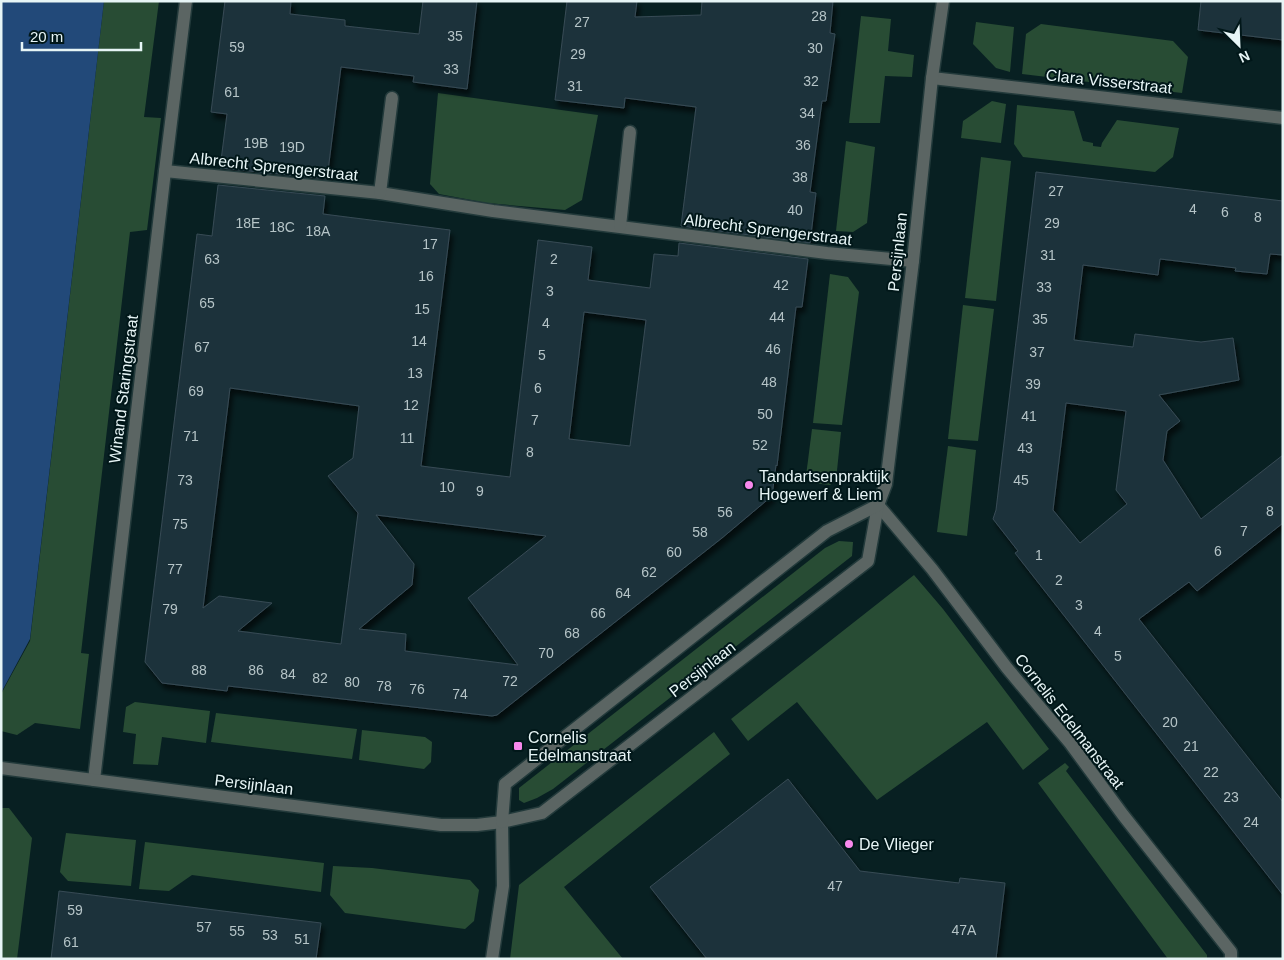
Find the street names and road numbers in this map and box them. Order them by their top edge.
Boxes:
street label: Clara Visserstraat [1045,66,1173,97]
street label: Albrecht Sprengerstraat [189,149,359,184]
street label: Albrecht Sprengerstraat [683,211,853,248]
street label: Persijnlaan [885,212,910,292]
street label: Winand Staringstraat [106,313,141,464]
street label: Persijnlaan [666,638,739,700]
street label: Cornelis Edelmanstraat [1012,651,1128,792]
street label: Persijnlaan [214,771,294,798]

